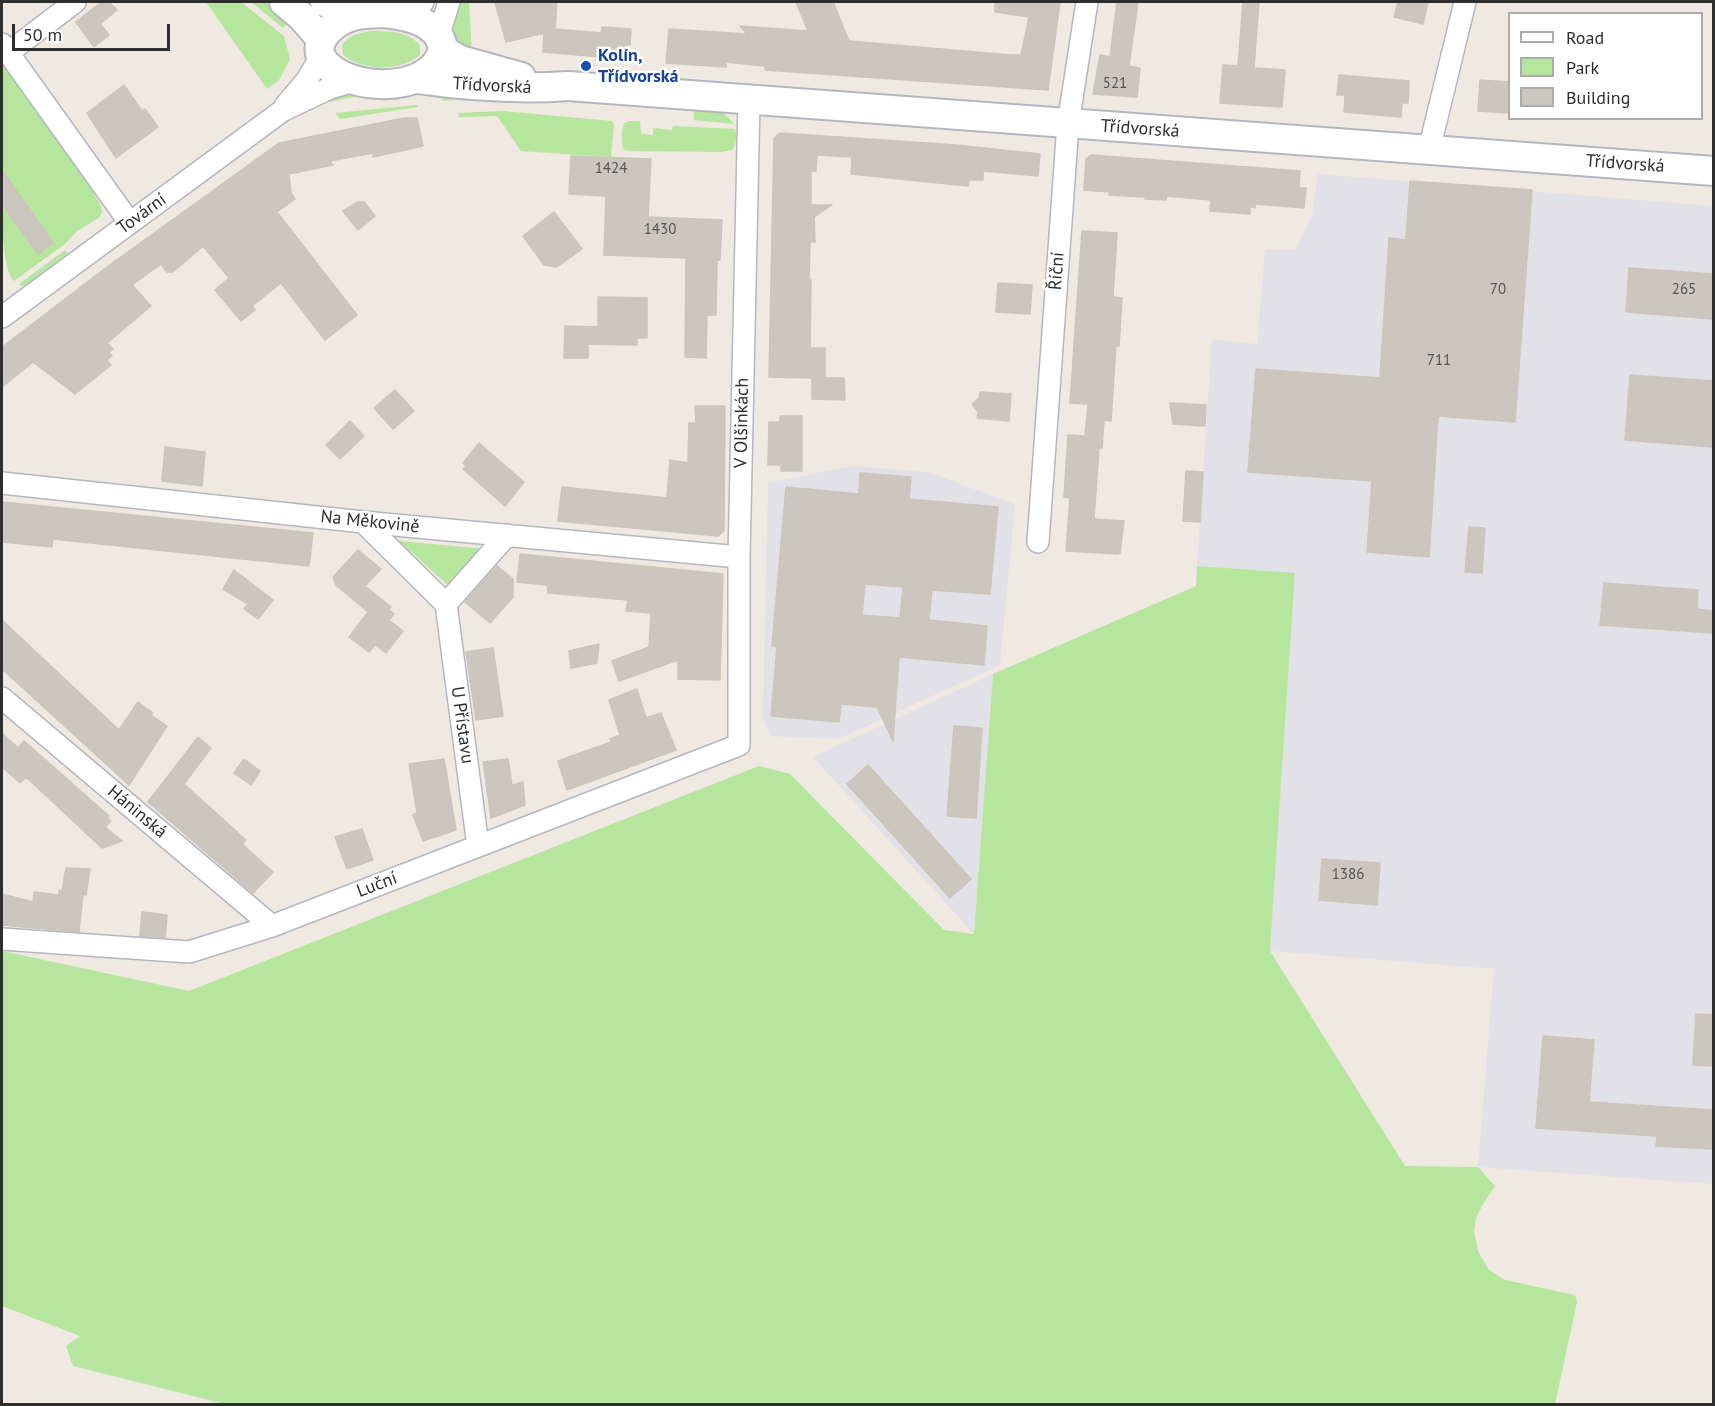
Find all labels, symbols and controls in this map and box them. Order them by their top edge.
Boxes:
scale bar [15,12,172,50]
legend [1508,12,1703,120]
text: 50 m [23,23,62,46]
text: Road [1566,26,1604,49]
place label: Kolín, Třídvorská [598,45,678,88]
text: Park [1566,56,1599,79]
marker: Kolín, Třídvorská [579,59,593,73]
street label: Třídvorská [452,73,532,99]
house number: 521 [1103,75,1127,93]
text: Building [1566,86,1630,109]
street label: Třídvorská [1100,115,1180,143]
street label: Třídvorská [1585,150,1665,178]
house number: 1424 [595,160,627,178]
street label: Tovární [113,189,171,239]
house number: 1430 [644,221,676,239]
street label: Říční [1045,251,1069,291]
house number: 70 [1490,281,1506,299]
house number: 265 [1672,281,1696,299]
house number: 711 [1427,352,1451,370]
street label: V Olšinkách [730,378,754,468]
street label: Na Měkovině [319,506,421,538]
street label: U Přístavu [446,685,478,765]
street label: Háninská [103,781,171,843]
house number: 1386 [1332,866,1364,884]
street label: Luční [354,867,400,903]

